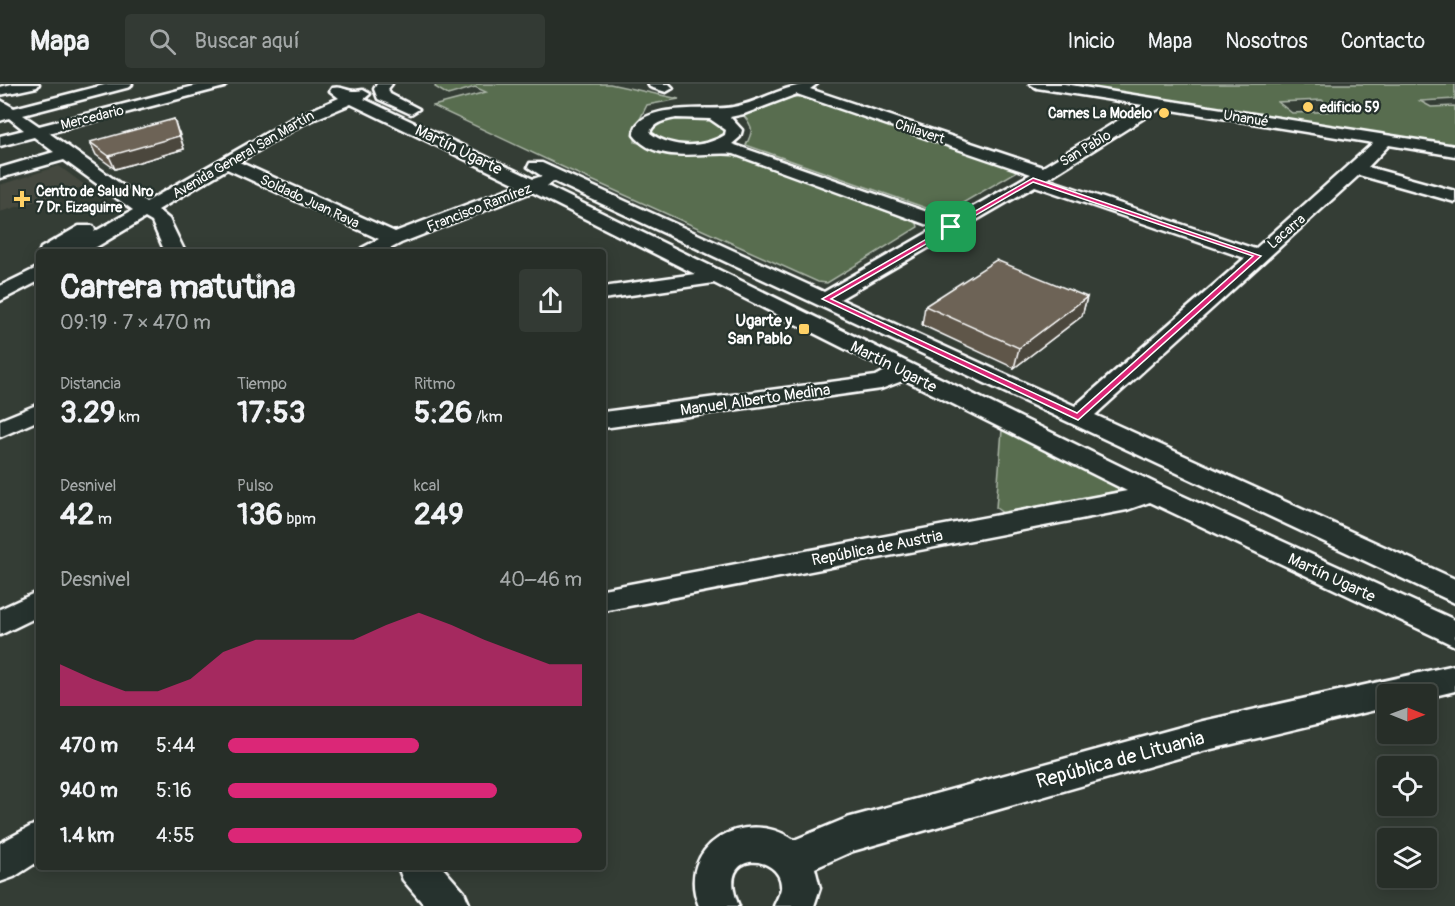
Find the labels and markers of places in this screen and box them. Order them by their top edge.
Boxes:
place label: edificio 59 [1319,99,1379,116]
marker: edificio 59 [1301,100,1315,114]
place label: Carnes La Modelo [1048,105,1152,122]
marker: Carnes La Modelo [1157,106,1171,120]
place label: Centro de Salud Nro 7 Dr. Eizaguirre [36,183,154,216]
marker: Centro de Salud Nro 7 Dr. Eizaguirre [13,190,31,208]
pin [925,201,976,252]
place label: Ugarte y San Pablo [727,311,792,349]
marker: Ugarte y San Pablo [797,322,811,336]

